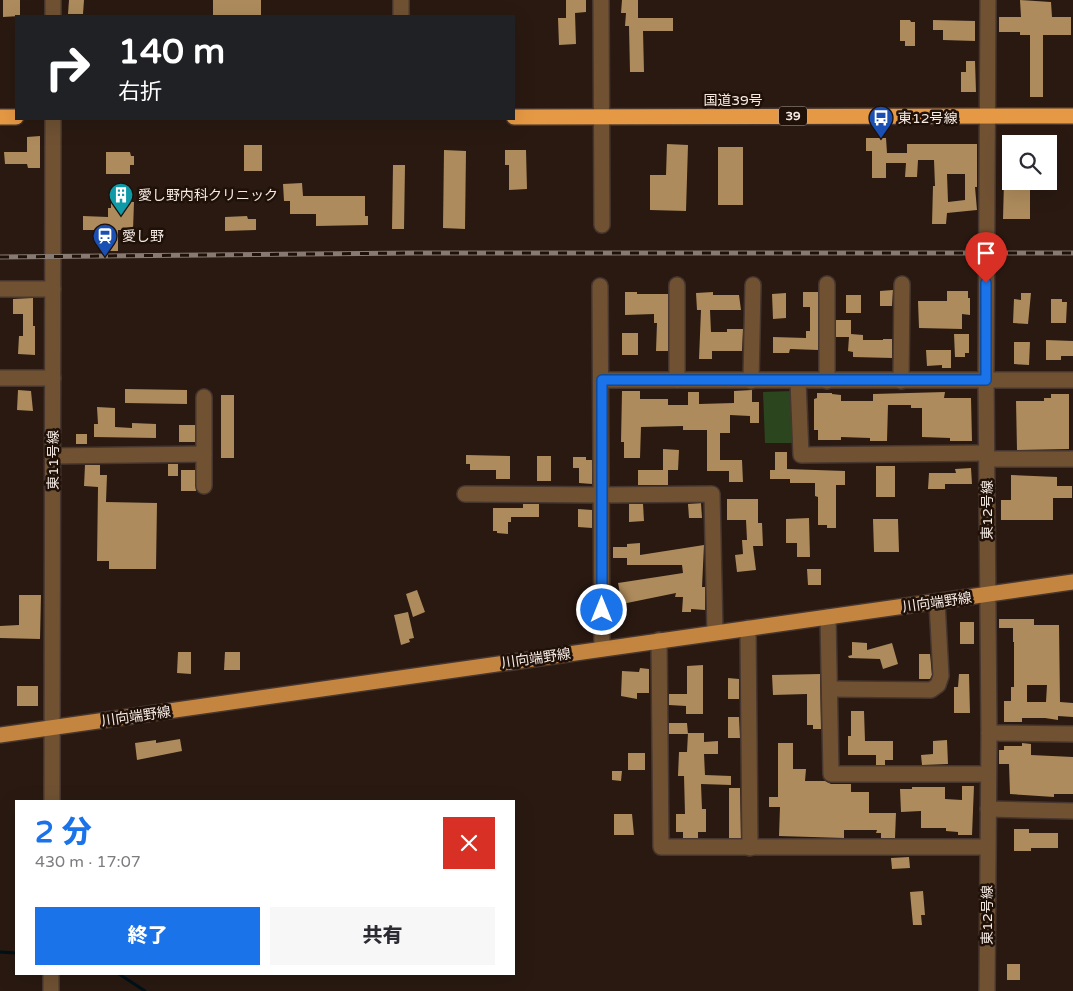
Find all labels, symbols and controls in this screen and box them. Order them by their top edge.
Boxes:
text: 140 m [118,31,225,73]
icon: right [35,35,100,100]
text: 右折 [118,79,162,105]
street label: 国道39号 [703,92,763,109]
bus stop icon: 東12号線 [868,105,894,139]
road number: 39 [779,106,807,125]
place label: 東12号線 [898,110,958,127]
map controls [1002,135,1057,190]
button: search [1002,135,1057,190]
building icon: 愛し野内科クリニック [108,182,134,216]
place label: 愛し野内科クリニック [138,187,278,204]
station icon: 愛し野 [92,223,118,257]
place label: 愛し野 [122,228,164,245]
pin [965,232,1007,283]
icon: arrive [972,239,1000,267]
street label: 東11号線 [45,430,62,490]
street label: 東12号線 [979,480,996,540]
position arrow [575,583,627,635]
street label: 川向端野線 [901,589,973,616]
street label: 川向端野線 [500,645,572,672]
street label: 川向端野線 [100,703,172,730]
text: 2 分 [35,814,92,851]
button: close [443,817,495,869]
text: 430 m · 17:07 [35,852,141,872]
street label: 東12号線 [979,885,996,945]
button: 終了 [35,907,260,965]
button: 共有 [270,907,495,965]

